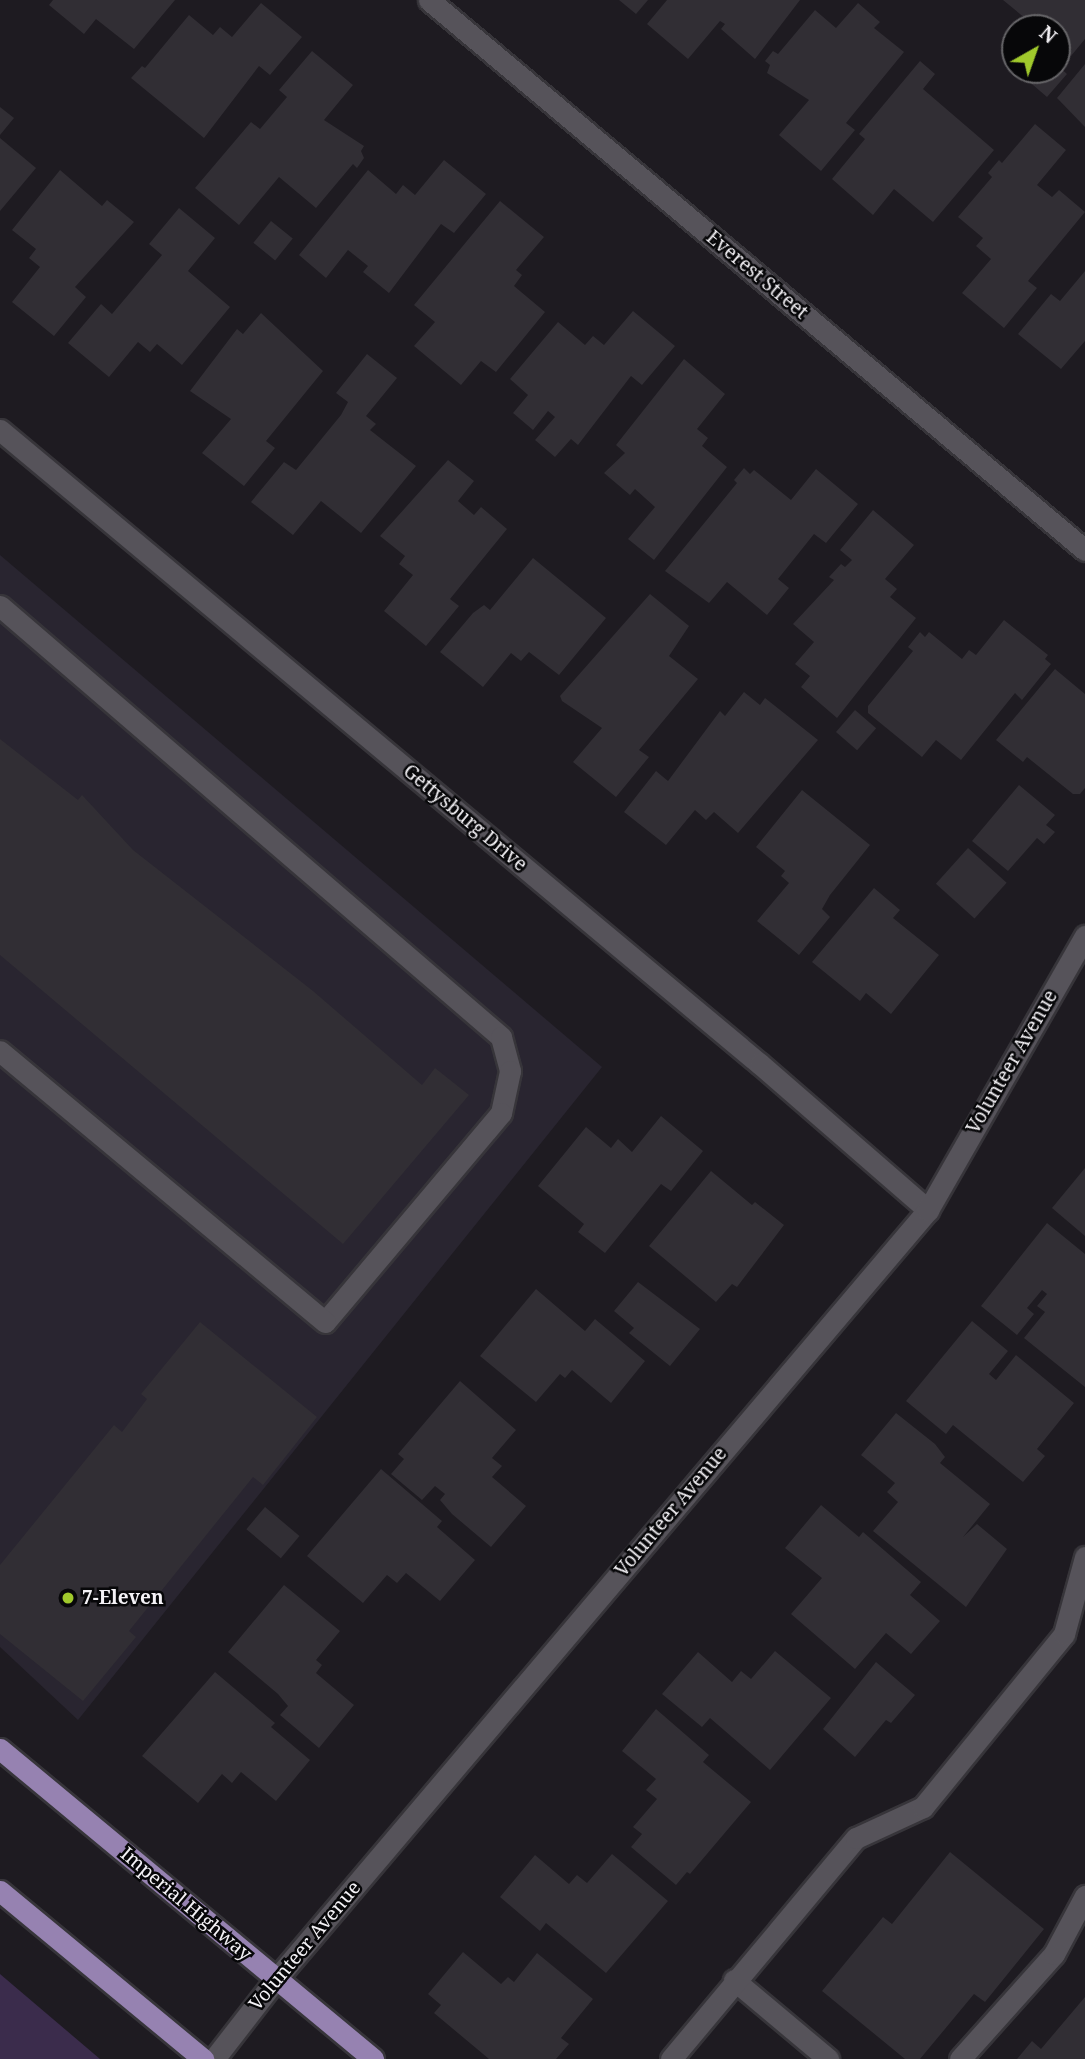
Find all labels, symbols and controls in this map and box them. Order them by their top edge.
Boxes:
north arrow [1001,14,1071,84]
text: N [1034,20,1062,49]
street label: Everest Street [702,226,812,324]
street label: Gettysburg Drive [399,760,531,876]
street label: Volunteer Avenue [962,986,1062,1138]
street label: Volunteer Avenue [610,1443,732,1581]
place label: 7-Eleven [82,1587,164,1609]
marker: 7-Eleven [60,1590,76,1606]
street label: Imperial Highway [116,1843,256,1965]
street label: Volunteer Avenue [244,1877,366,2015]

